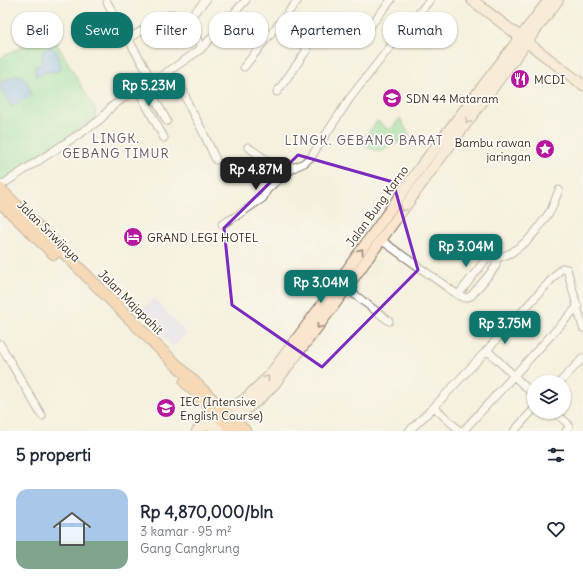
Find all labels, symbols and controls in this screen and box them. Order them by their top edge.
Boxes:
chip: Beli [12,12,63,48]
chip: Sewa [71,12,133,48]
chip: Filter [141,12,201,48]
chip: Baru [209,12,268,48]
chip: Apartemen [276,12,375,48]
chip: Rumah [383,12,457,48]
restaurant icon: MCDI [509,68,531,90]
place label: MCDI [534,72,565,87]
pin: Rp 5.23M [108,73,190,107]
text: Rp 5.23M [122,77,176,94]
school or university icon: SDN 44 Mataram [381,87,403,109]
place label: SDN 44 Mataram [406,91,499,106]
one-way arrow [465,117,473,124]
district label: LINGK. GEBANG TIMUR [62,130,170,162]
district label: LINGK. GEBANG BARAT [285,132,443,149]
place label: Bambu rawan jaringan [454,135,531,164]
place icon: Bambu rawan jaringan [534,138,556,160]
pin: Rp 4.87M [215,157,297,191]
text: Rp 4.87M [229,161,283,178]
street label: Jalan Bung Karno [343,162,412,249]
street label: Jalan Sriwijaya [14,197,84,265]
one-way arrow [400,205,408,212]
hotel icon: GRAND LEGI HOTEL [122,226,144,248]
place label: GRAND LEGI HOTEL [147,230,259,245]
pin: Rp 3.04M [425,234,507,268]
text: Rp 3.04M [438,238,494,255]
one-way arrow [356,248,364,255]
street label: Jalan Majapahit [95,266,167,338]
pin: Rp 3.04M [280,270,362,304]
text: Rp 3.04M [293,274,349,291]
pin: Rp 3.75M [464,311,546,345]
text: Rp 3.75M [478,315,532,332]
one-way arrow [316,321,323,328]
one-way arrow [262,375,269,382]
map controls [527,375,571,419]
button: layers [527,375,571,419]
place label: IEC (Intensive English Course) [180,394,263,423]
school or university icon: IEC (Intensive English Course) [155,397,177,419]
text: 5 properti [16,444,91,466]
icon: filters [545,444,567,466]
text: Rp 4,870,000/bln [140,501,273,523]
icon: home [48,505,96,553]
icon: heart [545,518,567,540]
text: 3 kamar · 95 m² [140,523,232,540]
text: Gang Cangkrung [140,540,240,557]

